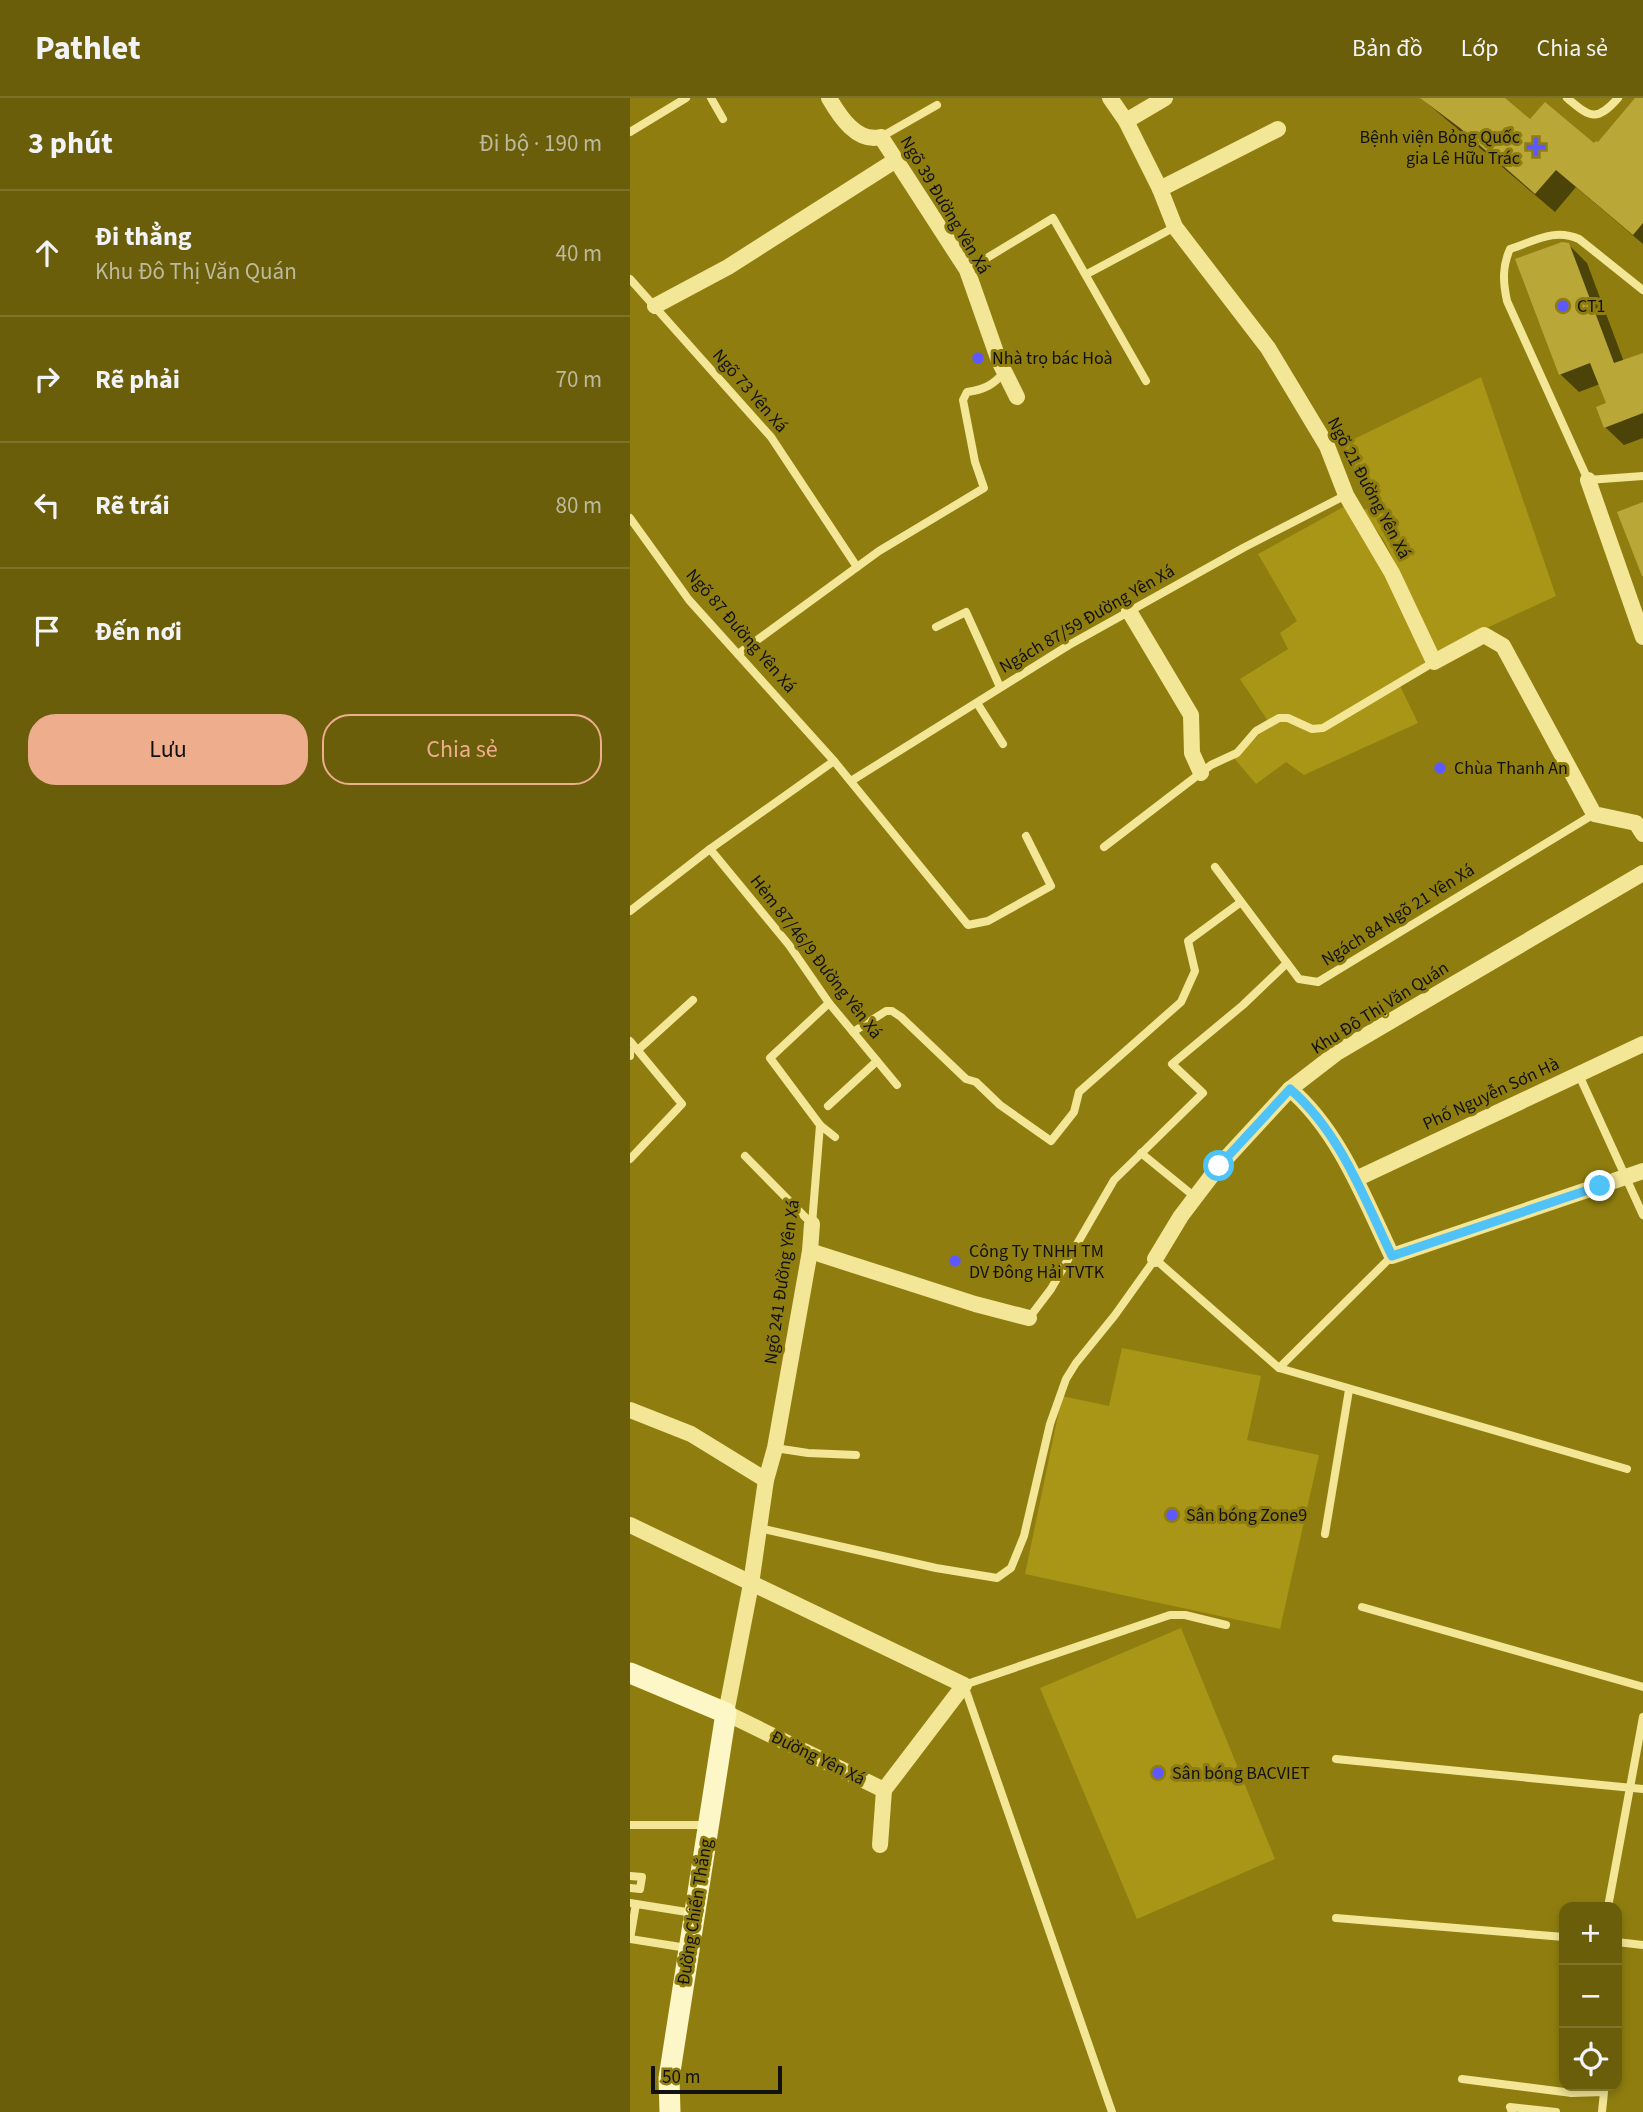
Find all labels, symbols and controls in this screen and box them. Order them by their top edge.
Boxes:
text: Pathlet [35,25,141,72]
text: Bản đồ [1352,31,1423,66]
text: Lớp [1461,31,1498,66]
text: Chia sẻ [1536,31,1608,66]
text: 3 phút [28,122,113,165]
place label: Bệnh viện Bỏng Quốc gia Lê Hữu Trác [1359,125,1520,171]
text: Đi bộ · 190 m [479,127,602,160]
street label: Ngõ 39 Đường Yên Xá [894,131,996,279]
marker: Bệnh viện Bỏng Quốc gia Lê Hữu Trác [1526,137,1546,157]
text: Đi thẳng [95,218,192,255]
icon: ahead [28,234,66,272]
text: 40 m [555,237,602,270]
text: Khu Đô Thị Văn Quán [95,255,297,288]
place label: CT1 [1577,294,1606,319]
marker: CT1 [1555,298,1571,314]
street label: Ngõ 73 Yên Xá [707,344,793,438]
place label: Nhà trọ bác Hoà [992,346,1113,371]
marker: Nhà trọ bác Hoà [970,350,986,366]
icon: right [28,360,66,398]
text: Rẽ phải [95,361,180,398]
text: 70 m [555,363,602,396]
street label: Ngõ 21 Đường Yên Xá [1321,413,1417,563]
icon: left [28,486,66,524]
text: Rẽ trái [95,487,170,524]
text: 80 m [555,489,602,522]
street label: Ngách 87/59 Đường Yên Xá [995,559,1179,679]
street label: Ngõ 87 Đường Yên Xá [680,563,802,699]
icon: arrive [28,612,66,650]
text: Đến nơi [95,613,182,650]
button: Lưu [28,714,308,785]
button: Chia sẻ [322,714,602,785]
place label: Chùa Thanh An [1454,756,1568,781]
marker: Chùa Thanh An [1432,760,1448,776]
street label: Ngách 84 Ngõ 21 Yên Xá [1317,858,1479,972]
street label: Hẻm 87/46/9 Đường Yên Xá [744,870,888,1044]
street label: Khu Đô Thị Văn Quán [1306,956,1454,1060]
street label: Phố Nguyễn Sơn Hà [1419,1051,1563,1137]
route start [1203,1150,1234,1181]
route end [1584,1170,1615,1201]
street label: Ngõ 241 Đường Yên Xá [758,1198,806,1366]
place label: Công Ty TNHH TM DV Đông Hải TVTK [969,1239,1105,1285]
marker: Công Ty TNHH TM DV Đông Hải TVTK [947,1253,963,1269]
place label: Sân bóng Zone9 [1186,1503,1307,1528]
marker: Sân bóng Zone9 [1164,1507,1180,1523]
street label: Đường Yên Xá [767,1724,869,1792]
place label: Sân bóng BACVIET [1172,1761,1310,1786]
marker: Sân bóng BACVIET [1150,1765,1166,1781]
street label: Đường Chiến Thắng [671,1837,719,1987]
map controls [1559,1902,1622,2091]
button: + [1559,1902,1622,1965]
button: − [1559,1965,1622,2028]
button: locate [1559,2028,1622,2091]
scale bar [651,2063,782,2095]
text: 50 m [662,2064,700,2091]

